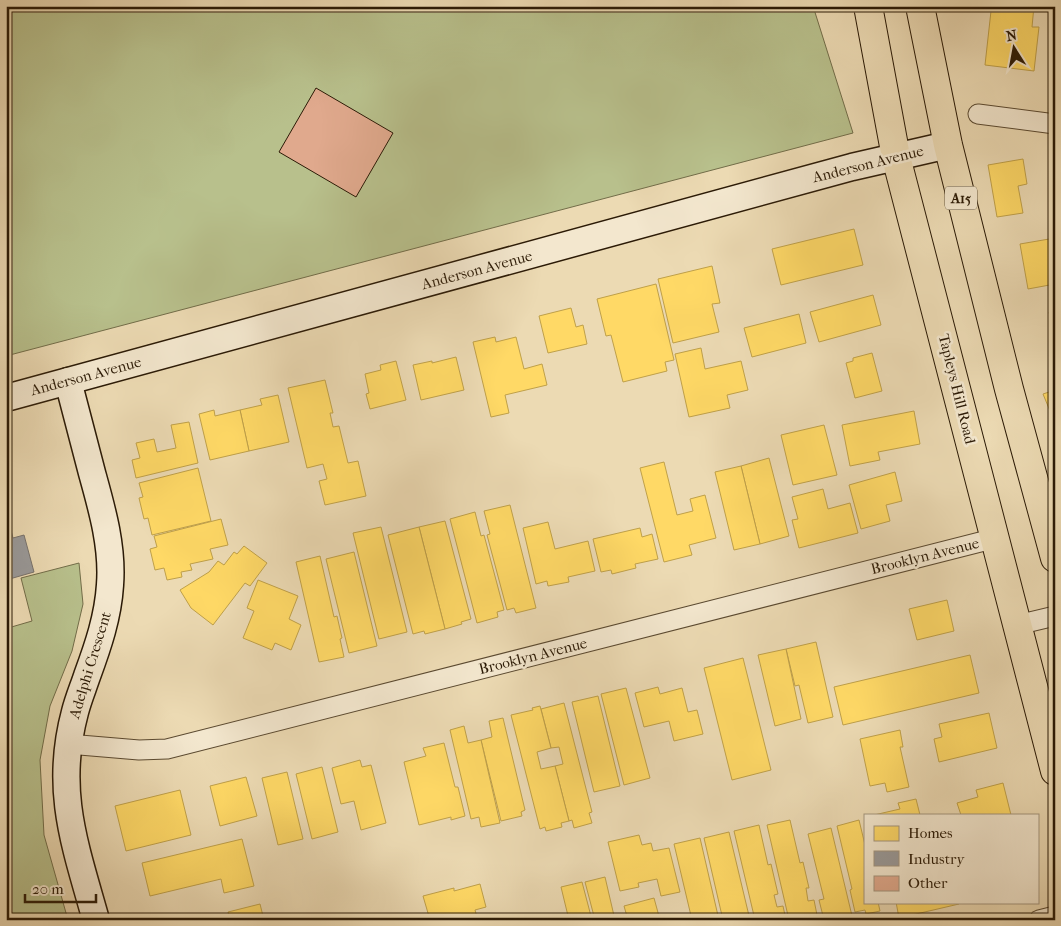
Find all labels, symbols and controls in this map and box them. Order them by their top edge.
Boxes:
north arrow [988,22,1038,72]
text: N [1005,26,1019,45]
street label: Anderson Avenue [810,141,926,187]
road number: A15 [945,187,977,210]
street label: Anderson Avenue [419,246,535,294]
street label: Tapleys Hill Road [935,332,980,447]
street label: Anderson Avenue [28,352,144,400]
street label: Brooklyn Avenue [869,534,982,578]
street label: Adelphi Crescent [65,609,115,722]
street label: Brooklyn Avenue [477,634,590,678]
legend [864,814,1038,904]
text: Homes [908,824,953,842]
text: Industry [908,850,965,868]
scale bar [25,871,96,903]
text: Other [908,874,948,892]
text: 20 m [32,880,64,898]

